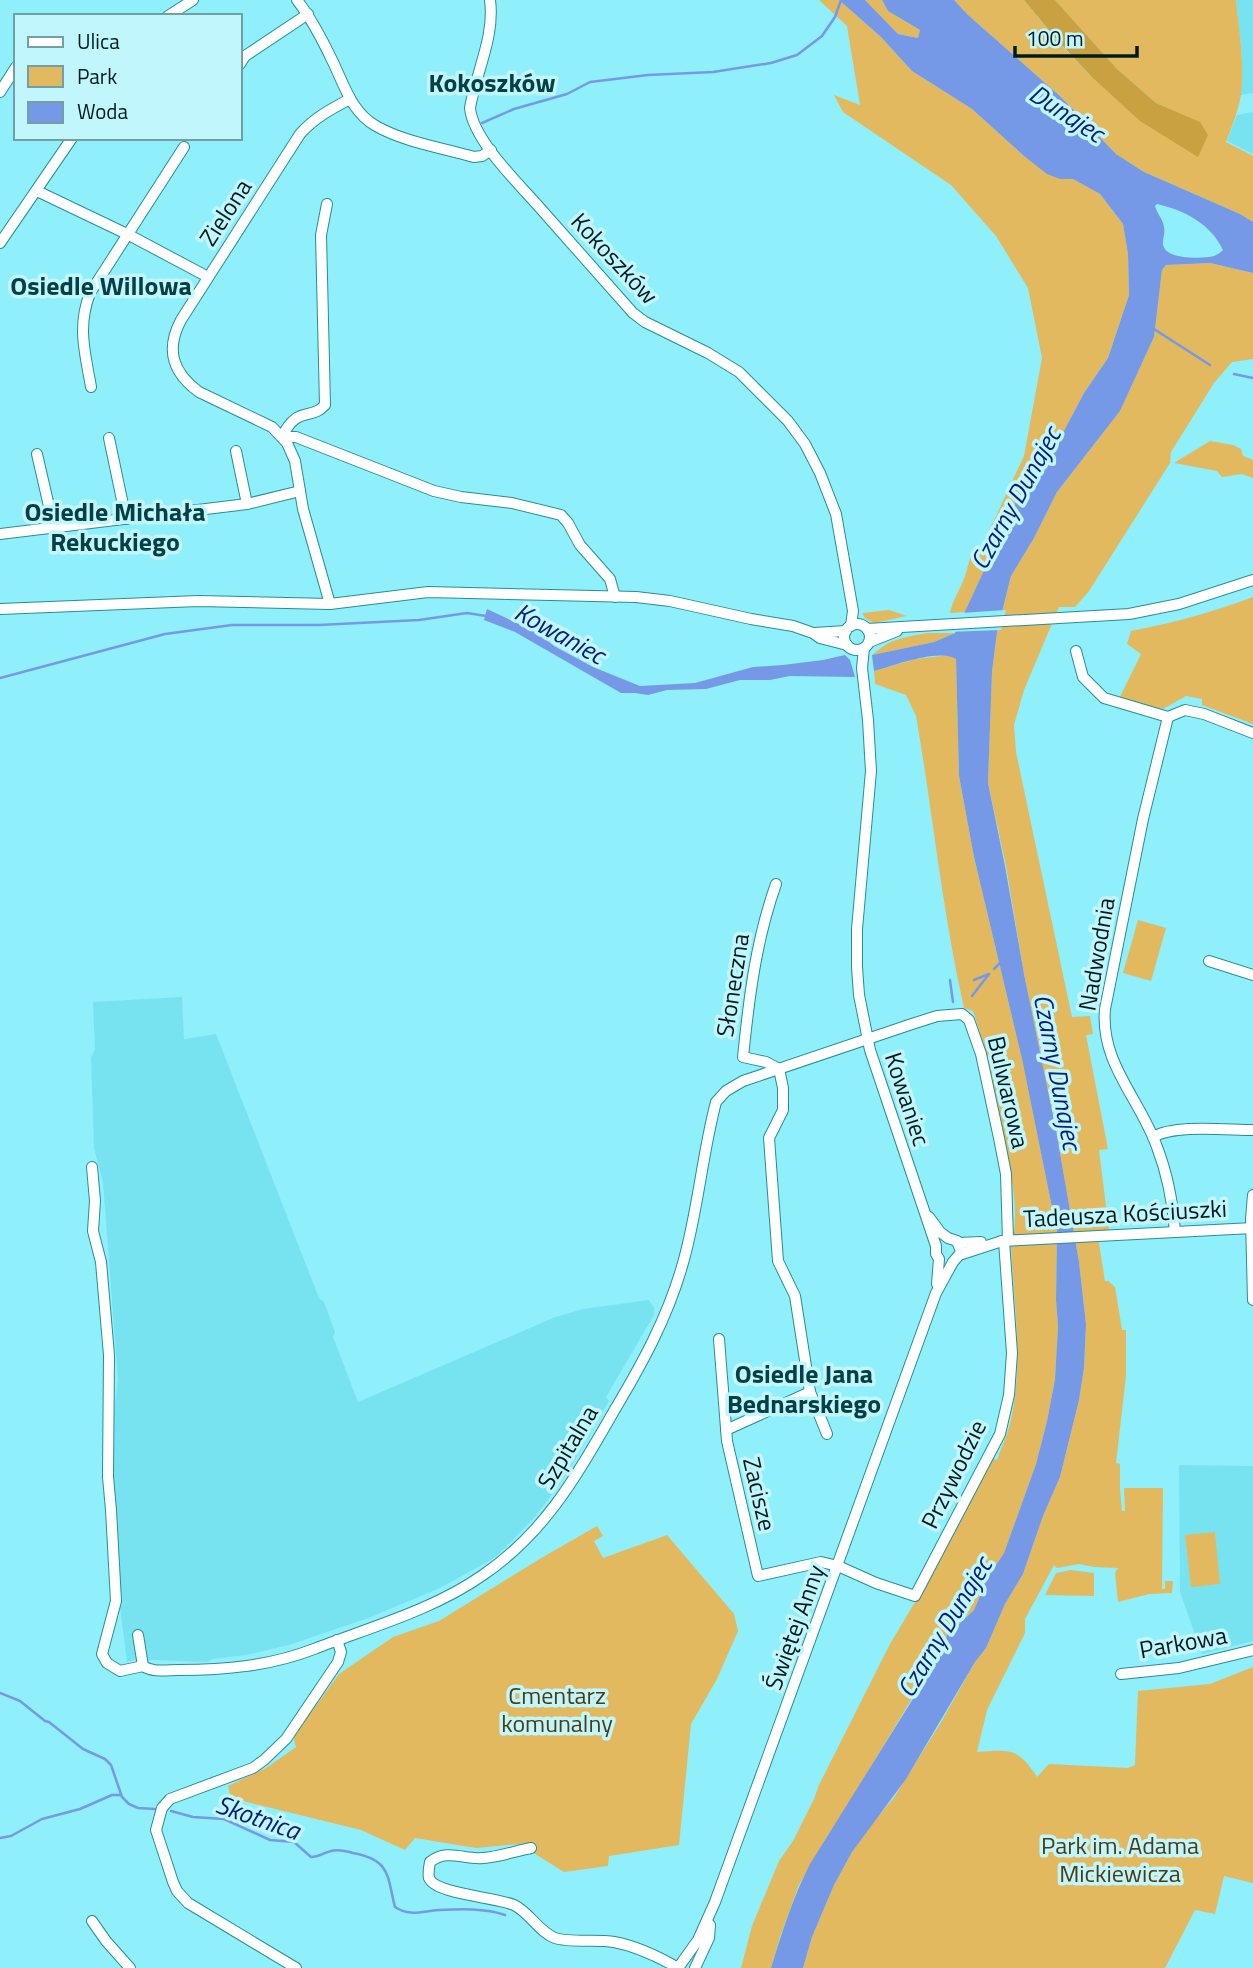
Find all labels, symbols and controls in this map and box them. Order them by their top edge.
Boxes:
legend [14,14,242,140]
scale bar [1015,14,1138,58]
text: 100 m [1026,22,1083,54]
text: Ulica [77,25,120,57]
text: Park [77,60,117,92]
district label: Kokoszków [429,63,555,102]
water label: Dunajec [1022,74,1114,153]
text: Woda [77,95,128,127]
street label: Zielona [190,171,260,253]
street label: Kokoszków [563,204,667,312]
district label: Osiedle Willowa [10,266,192,305]
water label: Czarny Dunajec [960,417,1072,577]
district label: Osiedle Michała Rekuckiego [25,492,205,561]
water label: Kowaniec [508,592,615,675]
street label: Nadwodnia [1068,894,1124,1014]
street label: Słoneczna [706,931,758,1039]
water label: Czarny Dunajec [1024,991,1093,1156]
street label: Bulwarowa [979,1032,1039,1152]
street label: Kowaniec [876,1047,940,1151]
street label: Tadeusza Kościuszki [1022,1190,1228,1236]
district label: Osiedle Jana Bednarskiego [727,1354,881,1423]
street label: Szpitalna [528,1398,606,1496]
street label: Przywodzie [911,1414,995,1534]
street label: Zacisze [734,1454,786,1534]
water label: Czarny Dunajec [887,1547,1003,1705]
street label: Świętej Anny [755,1559,833,1695]
street label: Parkowa [1136,1617,1230,1667]
park label: Cmentarz komunalny [501,1677,613,1741]
water label: Skotnica [211,1784,307,1850]
park label: Park im. Adama Mickiewicza [1041,1827,1199,1891]

